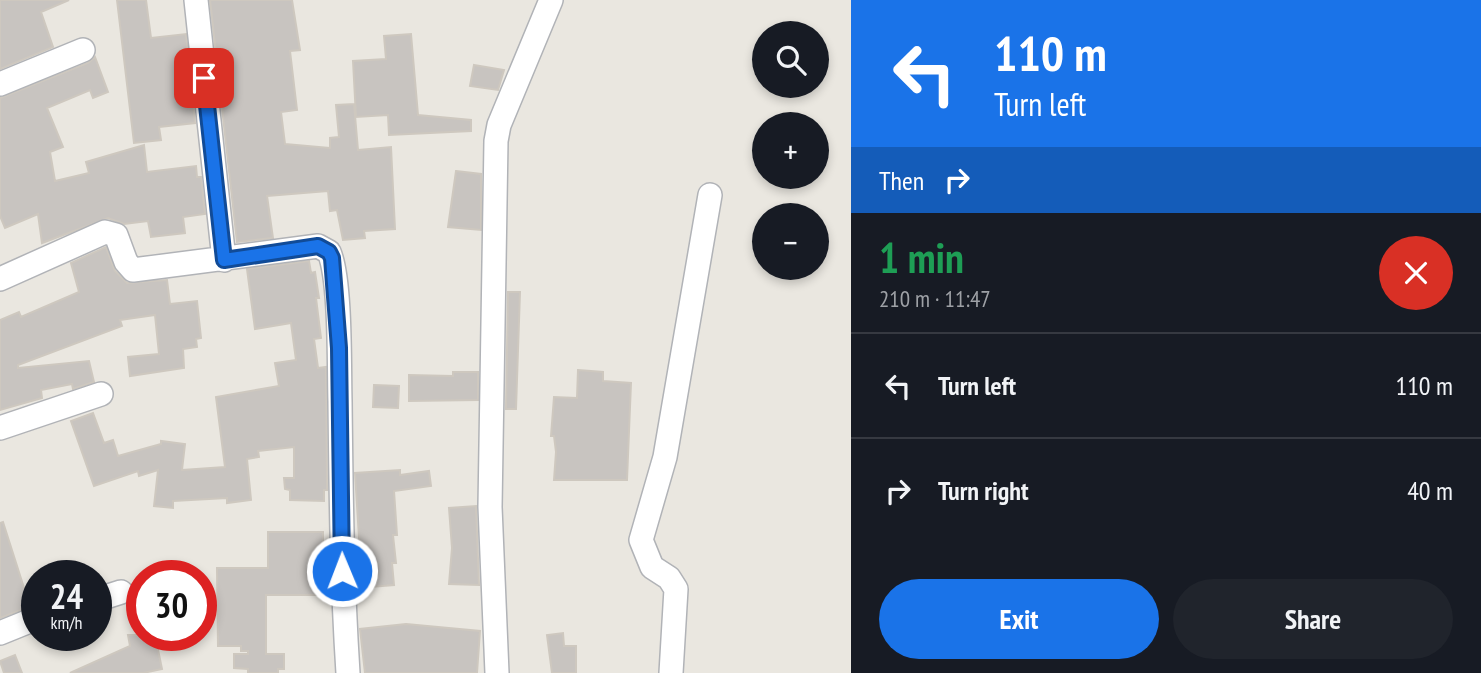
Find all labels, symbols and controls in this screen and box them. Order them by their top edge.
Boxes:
map controls [752,21,829,280]
button: search [752,21,829,98]
text: 110 m [994,21,1107,85]
icon: left [879,28,970,119]
pin [174,48,234,108]
icon: arrive [185,59,223,97]
text: Turn left [994,83,1086,125]
button: + [752,112,829,189]
icon: right [938,161,976,199]
text: Then [879,164,924,197]
button: − [752,203,829,280]
text: 1 min [879,230,964,285]
button: close [1379,236,1453,310]
text: 210 m · 11:47 [879,284,991,313]
icon: left [879,367,917,405]
text: Turn left [938,369,1016,402]
text: 110 m [1395,369,1453,402]
icon: right [879,472,917,510]
text: Turn right [938,474,1029,507]
text: 40 m [1407,474,1453,507]
position arrow [305,534,379,608]
speed limit sign: 30 [126,560,217,651]
text: 24 [50,573,83,619]
button: Exit [879,579,1159,659]
button: Share [1173,579,1453,659]
text: km/h [51,611,82,634]

